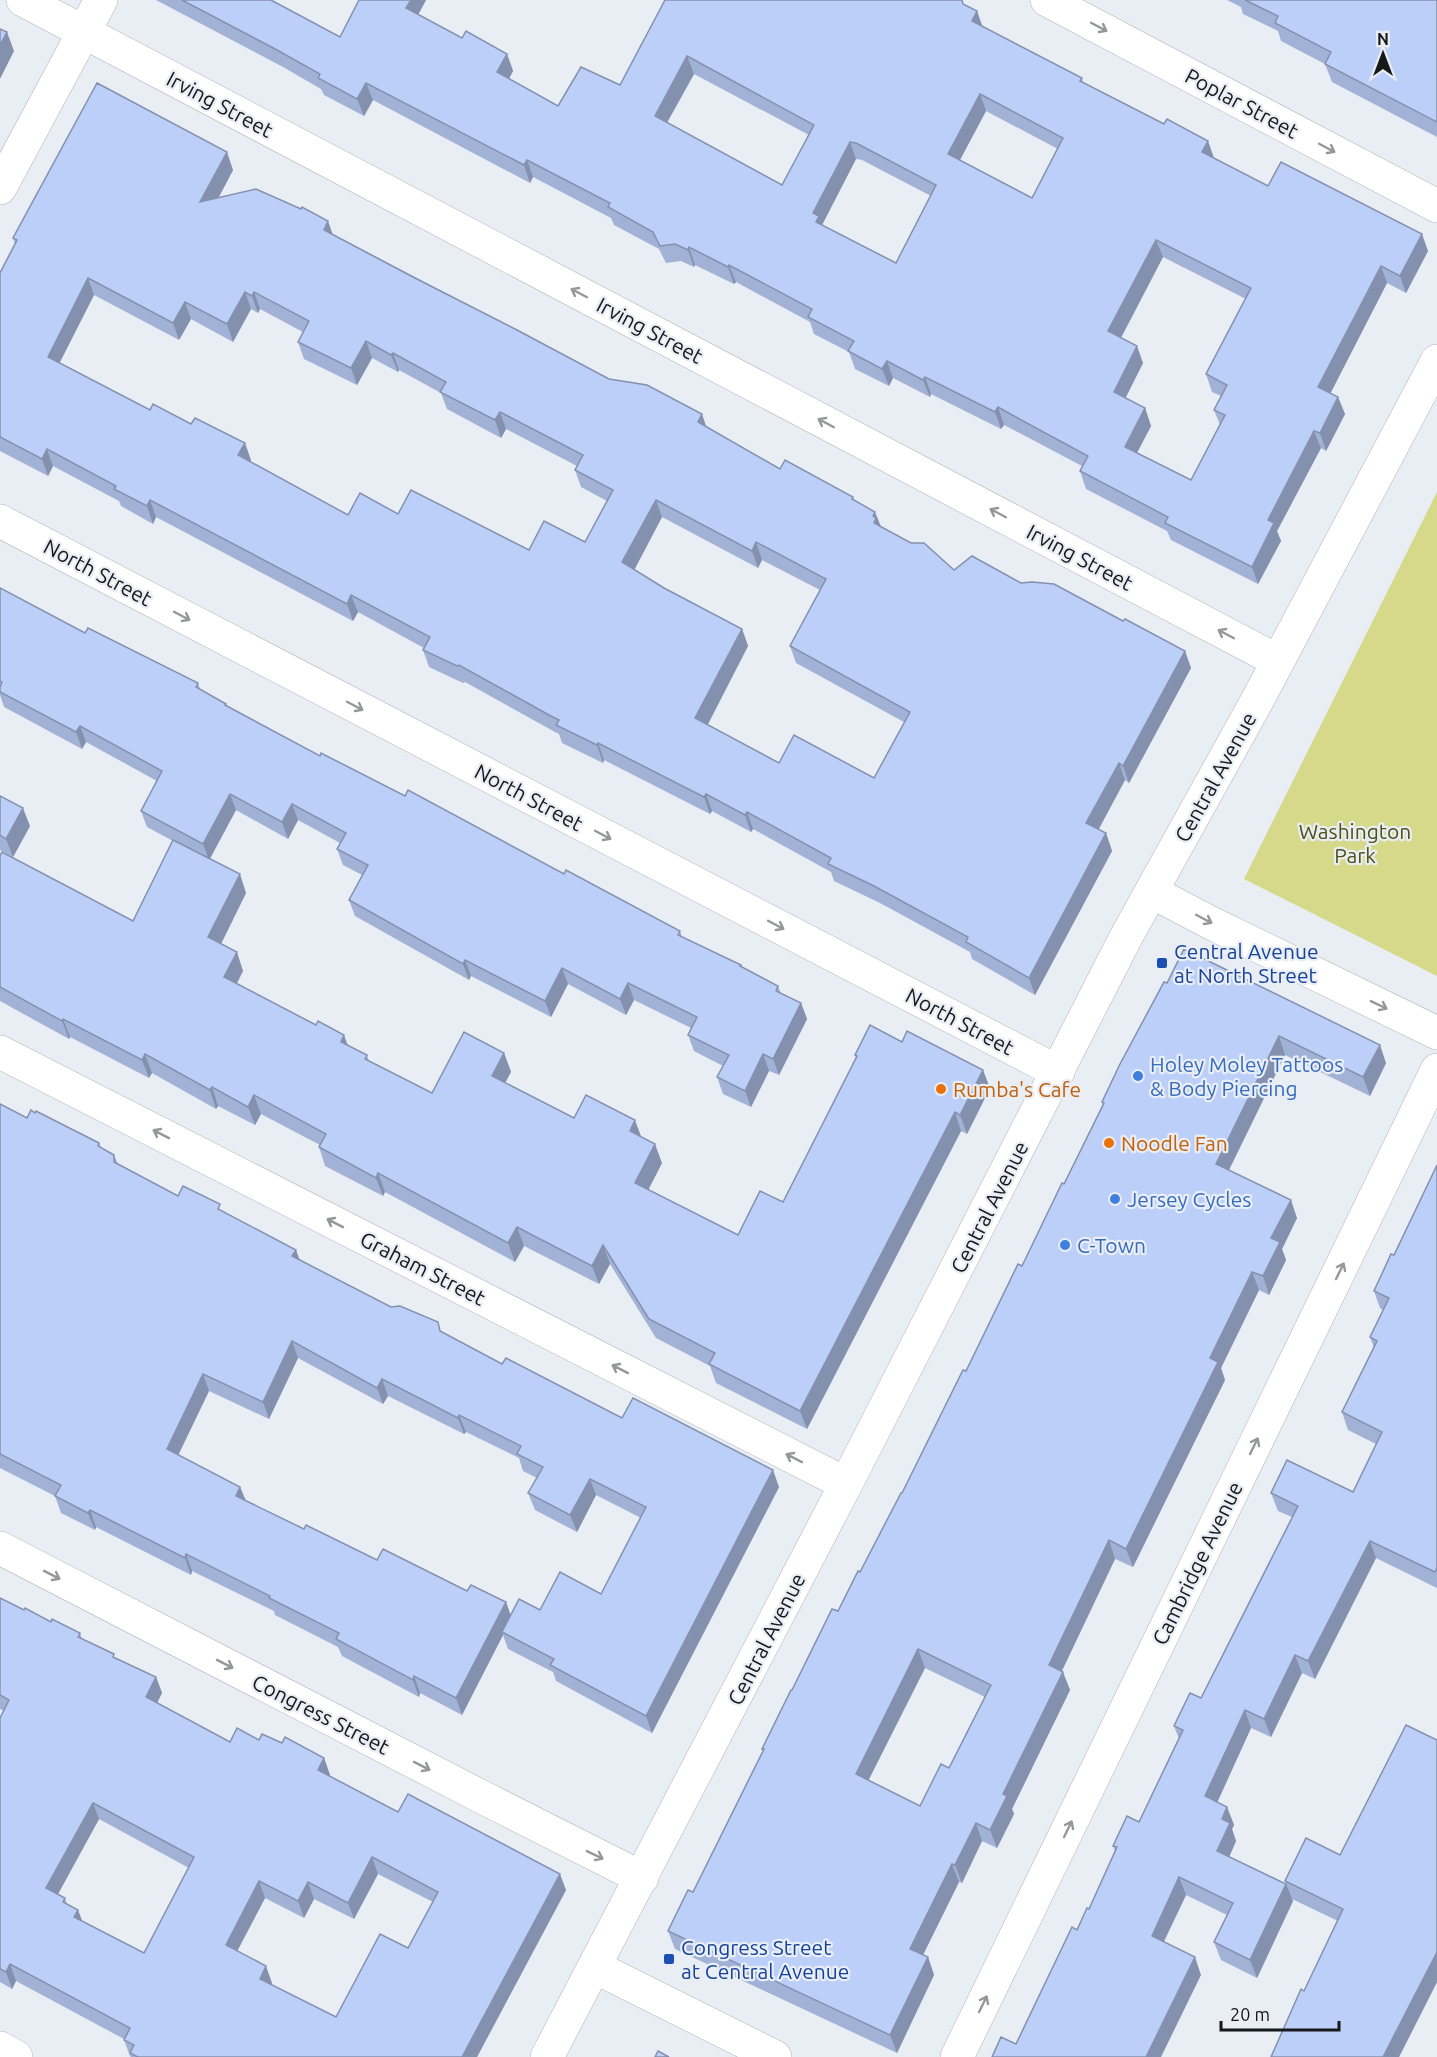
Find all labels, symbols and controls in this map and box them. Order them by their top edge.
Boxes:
one-way arrow [1089,22,1107,33]
north arrow [1353,24,1413,84]
text: N [1377,30,1389,48]
street label: Poplar Street [1181,63,1303,143]
street label: Irving Street [163,66,277,142]
one-way arrow [1318,142,1336,154]
one-way arrow [570,287,588,298]
street label: Irving Street [593,292,707,368]
one-way arrow [817,417,835,428]
one-way arrow [989,507,1007,519]
street label: Irving Street [1023,519,1137,595]
street label: North Street [40,533,156,611]
one-way arrow [173,611,191,622]
one-way arrow [1218,628,1236,639]
one-way arrow [346,700,363,712]
street label: Central Avenue [1169,708,1261,846]
street label: North Street [471,758,587,836]
park label: Washington Park [1299,819,1411,867]
one-way arrow [593,830,611,841]
one-way arrow [1195,913,1212,925]
one-way arrow [766,920,784,931]
place label: Central Avenue at North Street [1174,939,1318,987]
marker: Central Avenue at North Street [1155,956,1169,970]
street label: North Street [902,982,1018,1060]
one-way arrow [1370,999,1388,1011]
place label: Holey Moley Tattoos & Body Piercing [1150,1052,1343,1100]
marker: Holey Moley Tattoos & Body Piercing [1131,1069,1145,1083]
place label: Rumba's Cafe [953,1077,1081,1101]
marker: Rumba's Cafe [934,1082,948,1096]
one-way arrow [153,1128,170,1140]
place label: Noodle Fan [1121,1131,1228,1155]
marker: Noodle Fan [1102,1136,1116,1150]
street label: Central Avenue [946,1137,1032,1277]
place label: Jersey Cycles [1127,1187,1251,1211]
marker: Jersey Cycles [1108,1192,1122,1206]
one-way arrow [326,1217,344,1228]
street label: Graham Street [357,1226,489,1310]
place label: C-Town [1077,1233,1146,1257]
marker: C-Town [1058,1238,1072,1252]
one-way arrow [1334,1262,1346,1280]
one-way arrow [612,1363,630,1374]
one-way arrow [1249,1437,1261,1455]
one-way arrow [786,1452,803,1464]
street label: Cambridge Avenue [1147,1477,1247,1649]
one-way arrow [43,1569,60,1581]
street label: Central Avenue [723,1569,809,1709]
one-way arrow [216,1659,234,1671]
street label: Congress Street [249,1669,393,1759]
one-way arrow [412,1761,430,1772]
one-way arrow [1062,1821,1074,1838]
one-way arrow [586,1850,604,1861]
place label: Congress Street at Central Avenue [681,1935,849,1983]
marker: Congress Street at Central Avenue [662,1952,676,1966]
scale bar [1221,1994,1340,2032]
one-way arrow [977,1996,989,2014]
text: 20 m [1230,2004,1270,2024]

